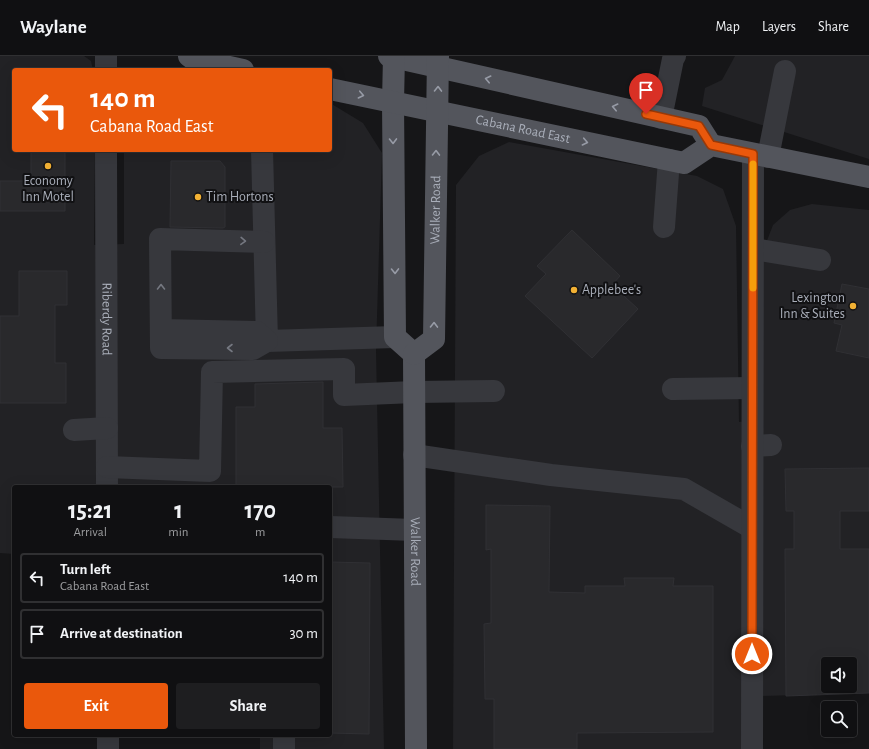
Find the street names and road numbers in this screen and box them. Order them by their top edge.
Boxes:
street label: Cabana Road East [474,113,572,146]
street label: Walker Road [428,175,443,245]
street label: Riberdy Road [99,283,114,355]
street label: Walker Road [408,517,422,586]

